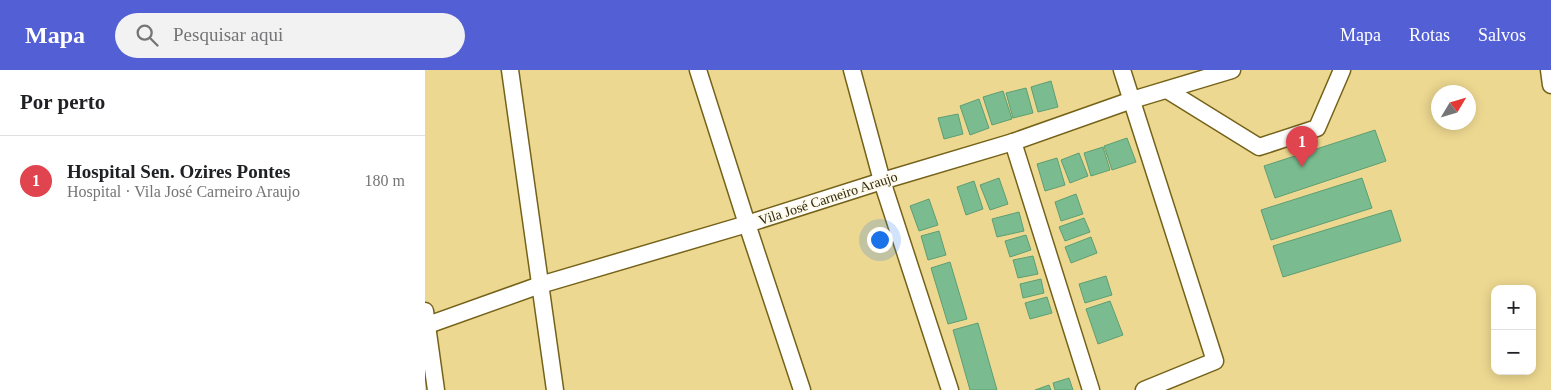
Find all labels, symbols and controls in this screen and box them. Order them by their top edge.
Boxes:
search box [115,13,465,58]
icon: search [133,21,161,49]
text: Mapa [25,22,85,48]
text: Pesquisar aqui [173,24,283,45]
text: Mapa [1340,25,1381,45]
text: Rotas [1409,25,1450,45]
text: Salvos [1478,25,1526,45]
north arrow [1431,85,1476,130]
text: Por perto [20,90,105,114]
pin: 1 [1286,126,1318,167]
text: Hospital Sen. Ozires Pontes [67,161,290,182]
street label: Vila José Carneiro Araujo [757,169,899,228]
text: 1 [32,172,40,189]
text: 180 m [365,172,405,189]
text: Hospital · Vila José Carneiro Araujo [67,183,300,200]
your location [867,227,893,253]
map controls [1491,285,1536,375]
button: + [1491,285,1536,330]
button: − [1491,330,1536,375]

